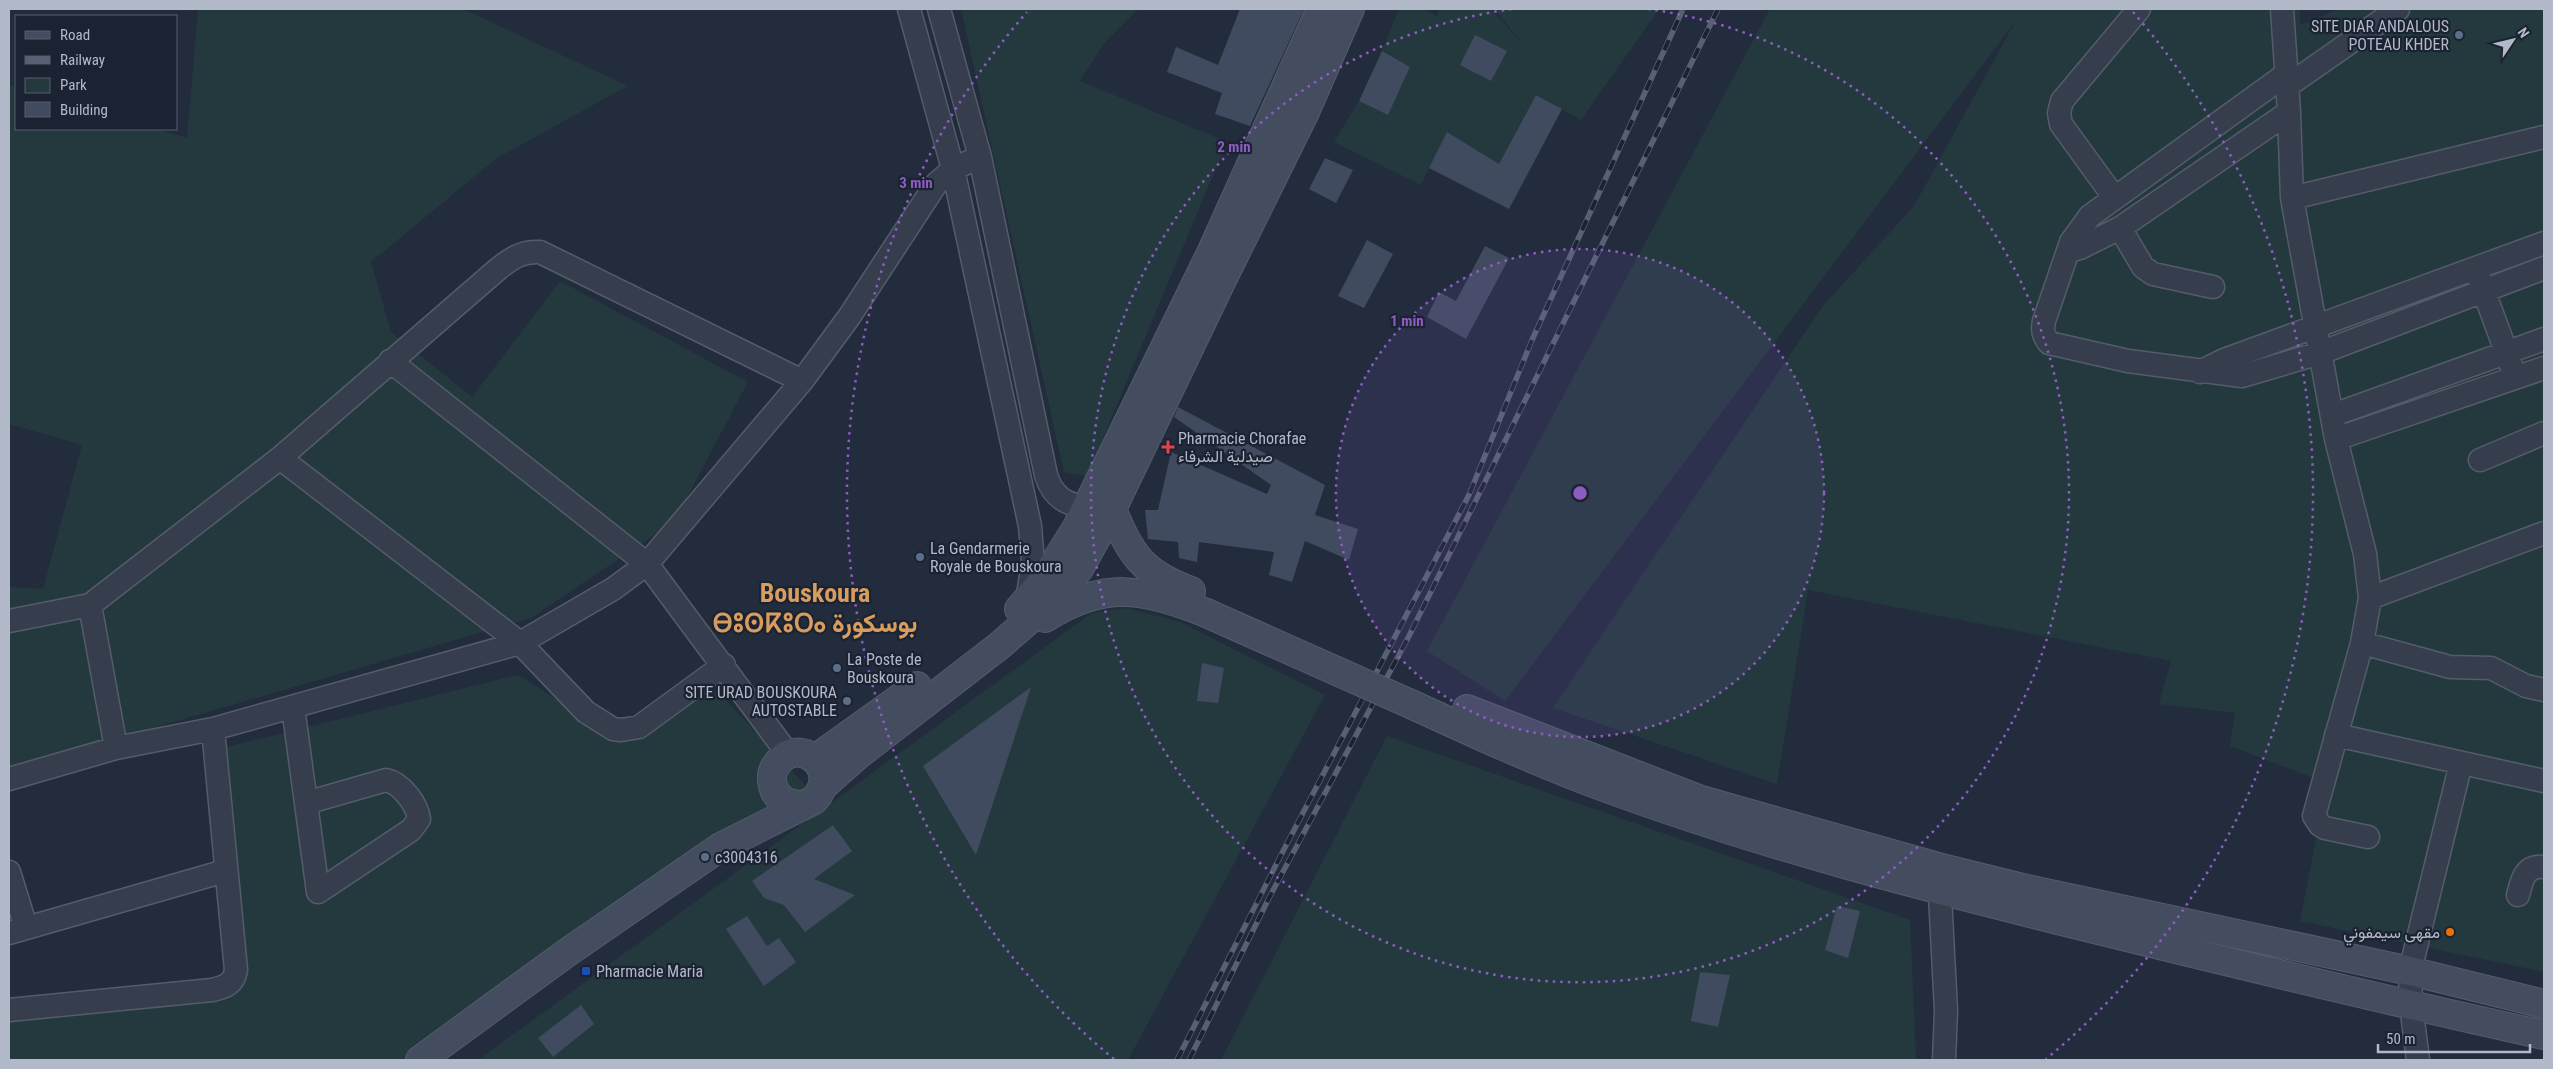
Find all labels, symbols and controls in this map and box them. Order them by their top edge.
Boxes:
legend [15,15,178,130]
north arrow [2488,15,2538,65]
place label: SITE DIAR ANDALOUS POTEAU KHDER [2311,17,2450,54]
text: N [2515,24,2533,41]
text: Road [60,26,90,44]
marker: SITE DIAR ANDALOUS POTEAU KHDER [2453,29,2465,41]
text: Railway [60,51,105,69]
text: Park [60,76,87,94]
text: Building [60,101,108,119]
text: 2 min [1217,138,1251,156]
text: 3 min [899,174,933,192]
text: 1 min [1390,312,1424,330]
place label: Pharmacie Chorafae صيدلية الشرفاء [1178,429,1306,467]
marker: Pharmacie Chorafae صيدلية الشرفاء [1162,441,1174,453]
centre of rings [1571,484,1589,502]
place label: La Gendarmerie Royale de Bouskoura [930,539,1062,576]
marker: La Gendarmerie Royale de Bouskoura [914,551,926,563]
district label: Bouskoura ⴱⵓⵙⴽⵓⵔⴰ بوسكورة [713,578,917,639]
place label: La Poste de Bouskoura [847,650,921,687]
marker: La Poste de Bouskoura [831,662,843,674]
place label: SITE URAD BOUSKOURA AUTOSTABLE [685,683,837,720]
marker: SITE URAD BOUSKOURA AUTOSTABLE [841,695,853,707]
place label: c3004316 [715,848,778,867]
marker: c3004316 [699,851,711,863]
place label: مقهى سيمفوني [2343,923,2440,946]
marker: مقهى سيمفوني [2444,926,2456,938]
place label: Pharmacie Maria [596,962,703,981]
marker: Pharmacie Maria [580,965,592,977]
scale bar [2378,1022,2530,1054]
text: 50 m [2386,1030,2416,1048]

